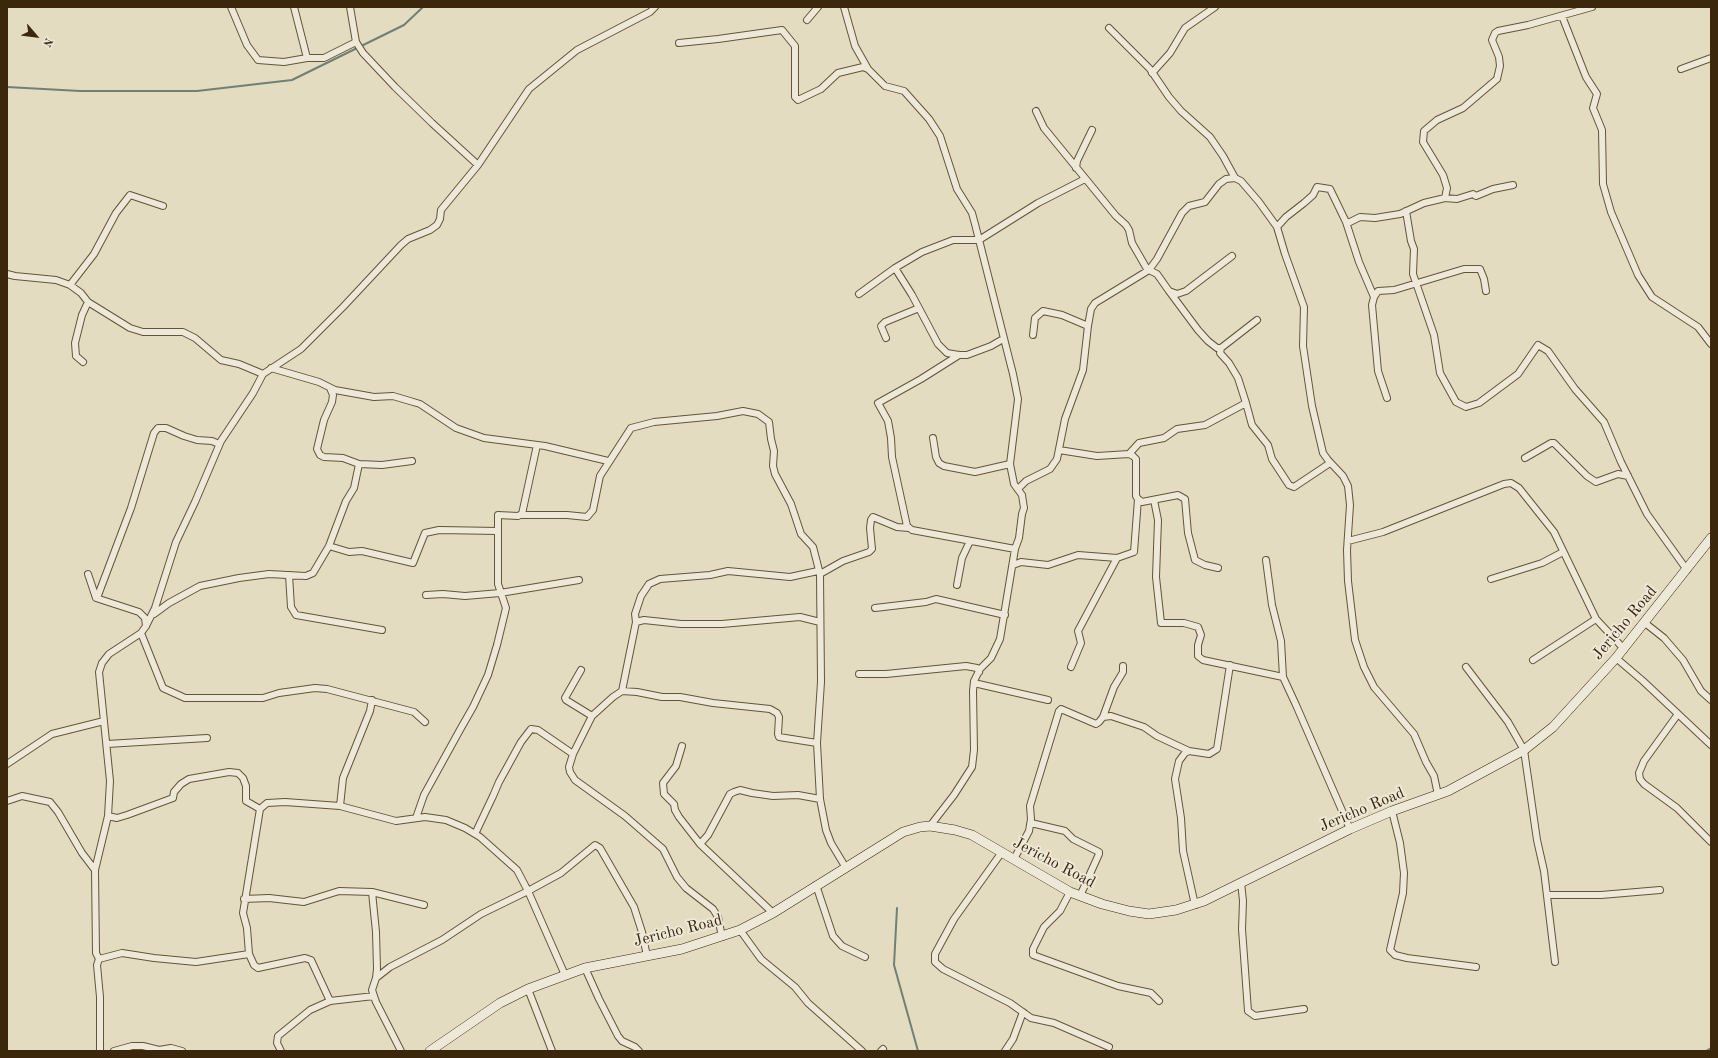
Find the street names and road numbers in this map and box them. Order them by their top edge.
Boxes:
street label: Jericho Road [1589,582,1661,664]
street label: Jericho Road [1317,783,1407,837]
street label: Jericho Road [1009,833,1099,893]
street label: Jericho Road [632,911,724,951]

